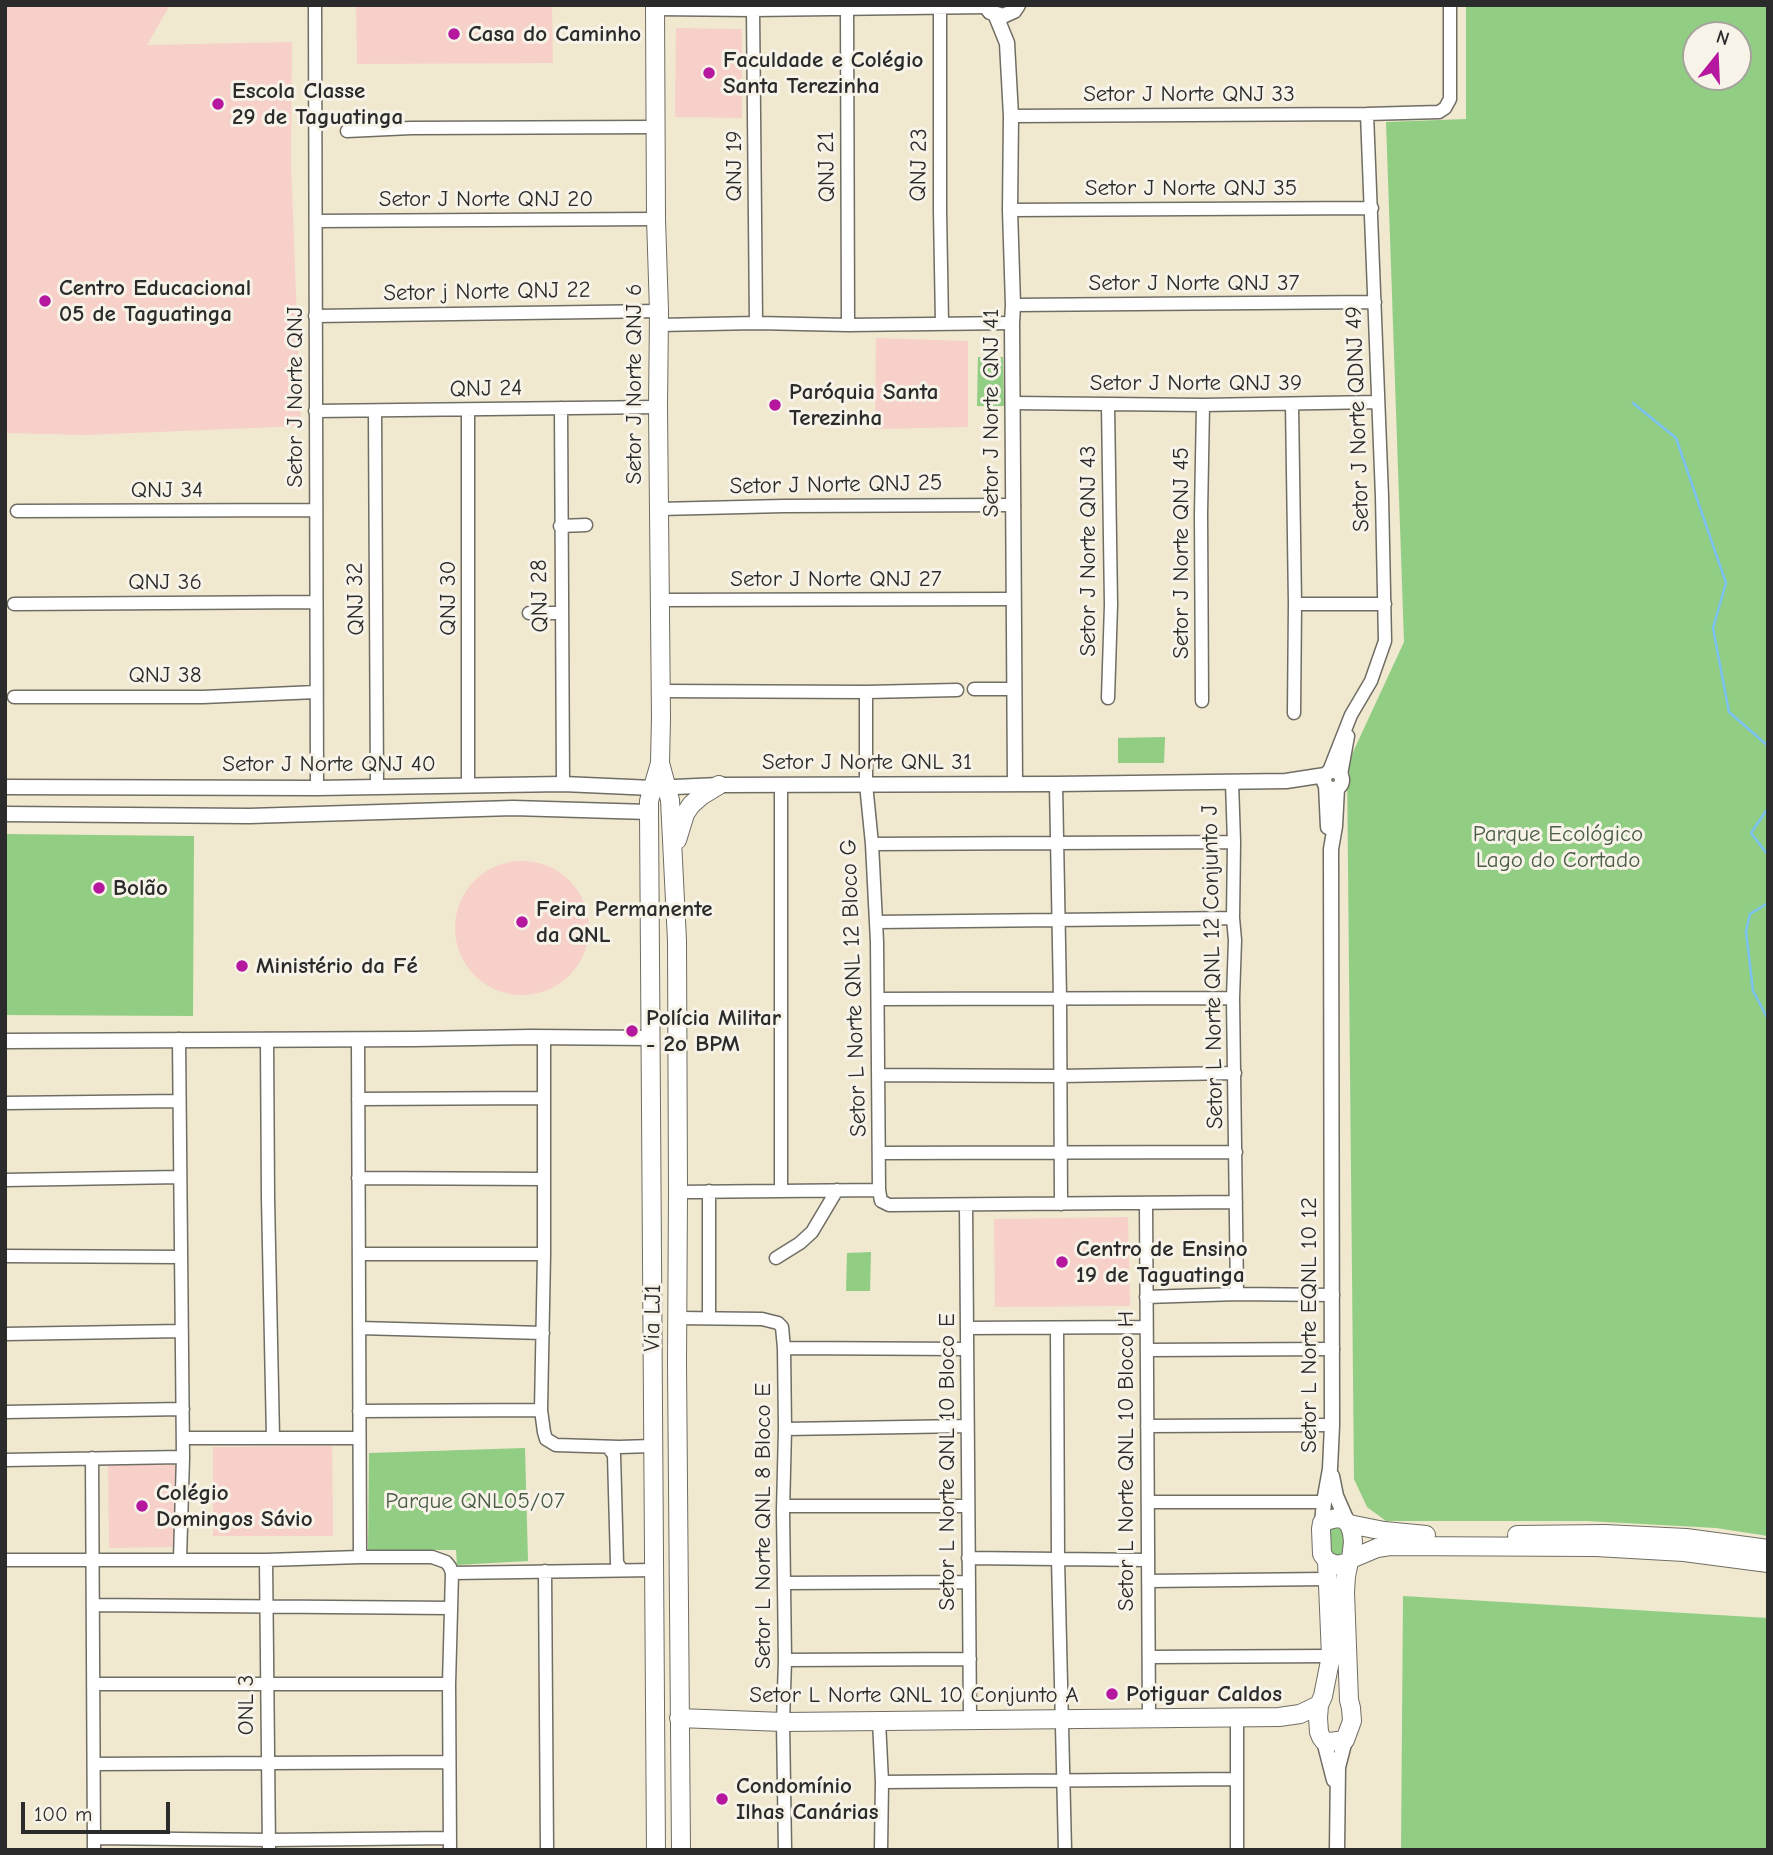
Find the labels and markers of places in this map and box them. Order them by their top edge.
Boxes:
place label: Casa do Caminho [468,20,641,48]
marker: Casa do Caminho [446,26,462,42]
place label: Faculdade e Colégio Santa Terezinha [723,46,923,100]
marker: Faculdade e Colégio Santa Terezinha [701,65,717,81]
place label: Escola Classe 29 de Taguatinga [232,77,403,131]
marker: Escola Classe 29 de Taguatinga [210,96,226,112]
place label: Centro Educacional 05 de Taguatinga [59,274,251,328]
marker: Centro Educacional 05 de Taguatinga [37,293,53,309]
place label: Paróquia Santa Terezinha [789,378,938,432]
marker: Paróquia Santa Terezinha [767,397,783,413]
place label: Bolão [113,874,168,902]
marker: Bolão [91,880,107,896]
place label: Feira Permanente da QNL [536,895,713,949]
marker: Feira Permanente da QNL [514,914,530,930]
place label: Ministério da Fé [256,952,418,980]
marker: Ministério da Fé [234,958,250,974]
place label: Polícia Militar - 2o BPM [646,1004,781,1058]
marker: Polícia Militar - 2o BPM [624,1023,640,1039]
place label: Centro de Ensino 19 de Taguatinga [1076,1235,1248,1289]
marker: Centro de Ensino 19 de Taguatinga [1054,1254,1070,1270]
place label: Colégio Domingos Sávio [156,1479,313,1533]
marker: Colégio Domingos Sávio [134,1498,150,1514]
place label: Potiguar Caldos [1126,1680,1282,1708]
marker: Potiguar Caldos [1104,1686,1120,1702]
place label: Condomínio Ilhas Canárias [736,1772,879,1826]
marker: Condomínio Ilhas Canárias [714,1791,730,1807]

